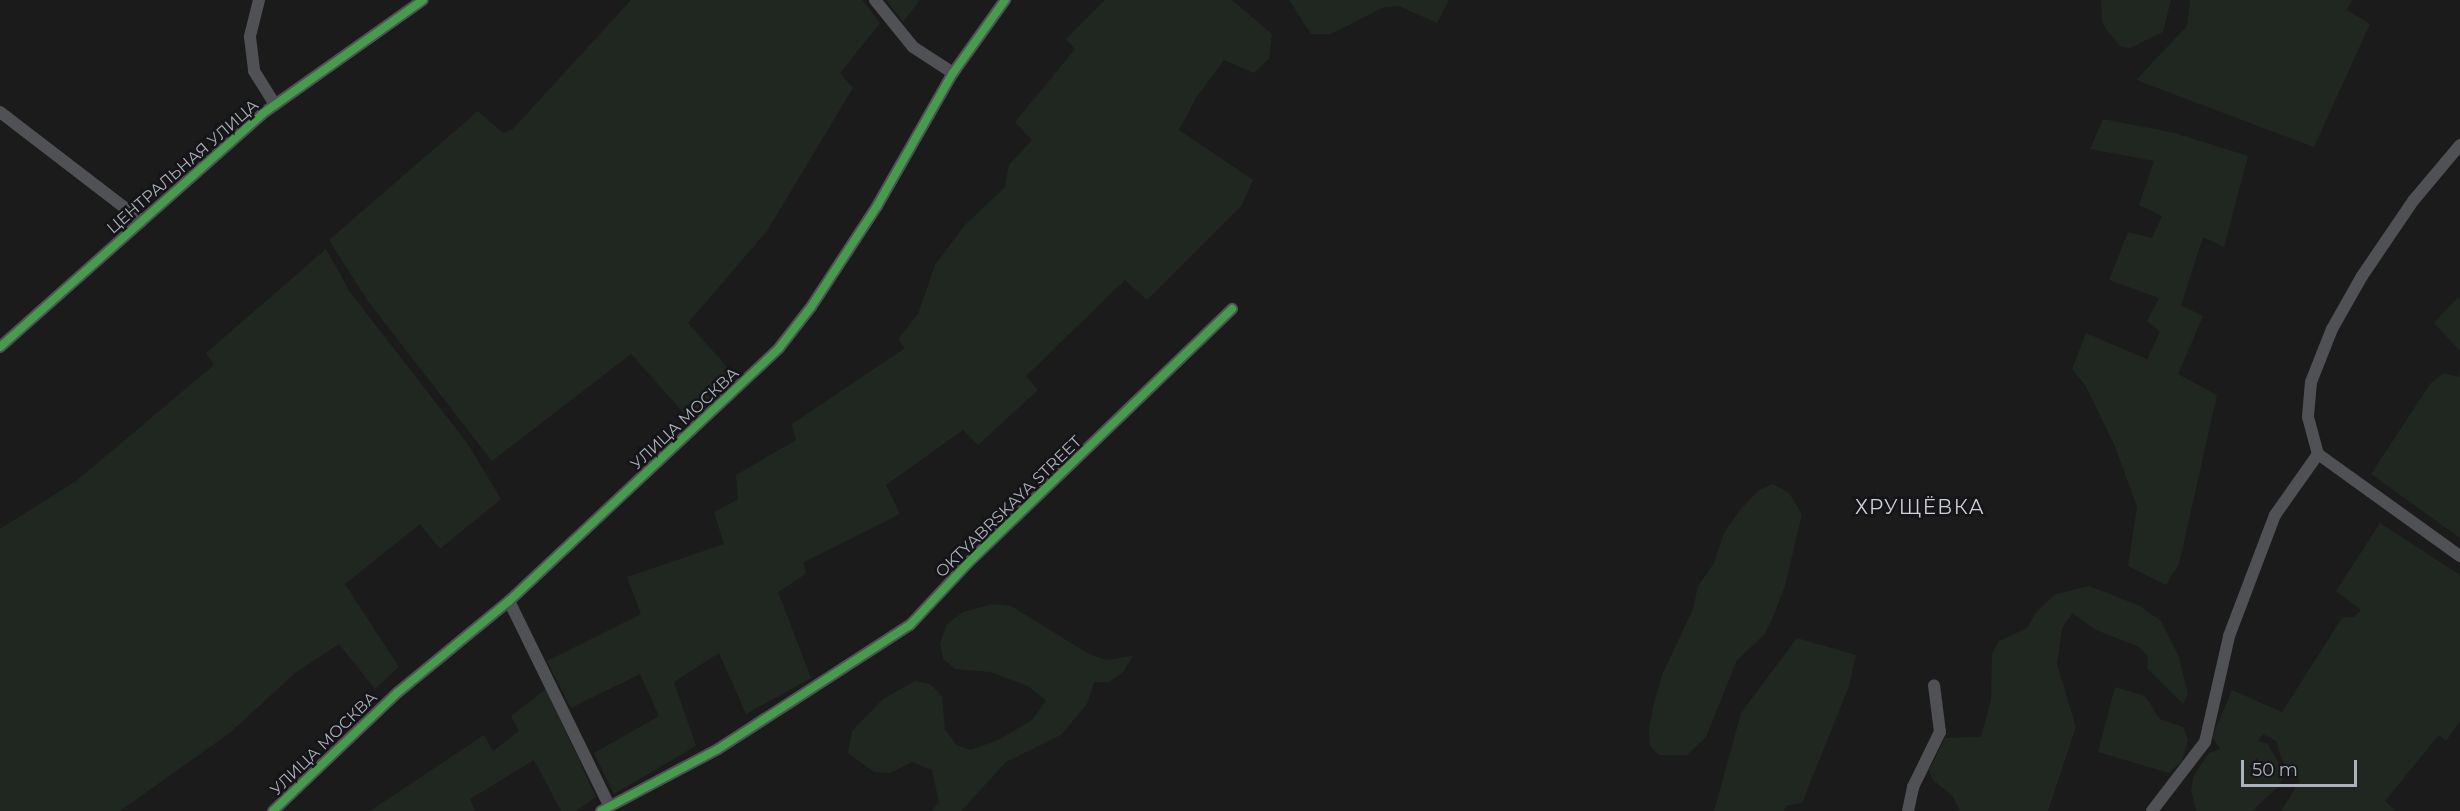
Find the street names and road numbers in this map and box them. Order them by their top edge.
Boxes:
street label: ЦЕНТРАЛЬНАЯ УЛИЦА [103,96,263,238]
street label: УЛИЦА МОСКВА [627,364,743,474]
street label: OKTYABRSKAYA STREET [932,432,1086,582]
street label: УЛИЦА МОСКВА [267,688,381,800]

